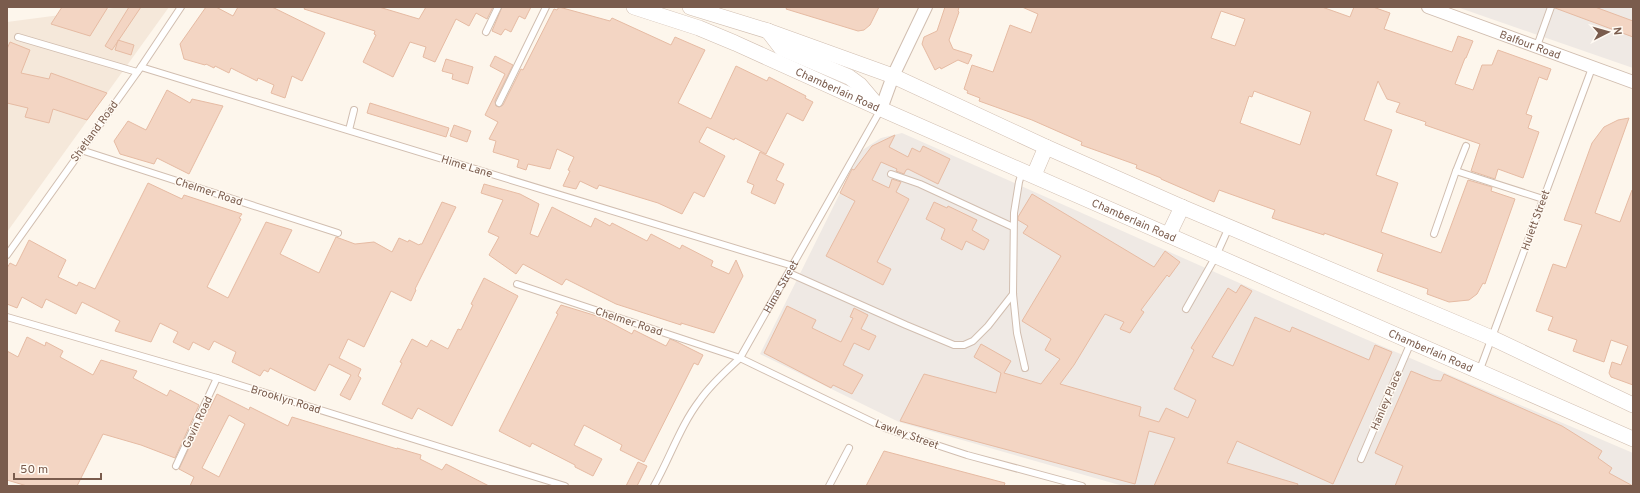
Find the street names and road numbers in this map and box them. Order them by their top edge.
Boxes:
street label: Balfour Road [1497,28,1563,63]
street label: Chamberlain Road [793,65,882,115]
street label: Shetland Road [68,98,122,165]
street label: Hime Lane [439,153,494,181]
street label: Chelmer Road [173,174,244,209]
street label: Hulett Street [1518,188,1553,253]
street label: Chamberlain Road [1089,196,1178,246]
street label: Hime Street [761,258,802,316]
street label: Chelmer Road [593,304,664,339]
street label: Chamberlain Road [1386,327,1475,376]
street label: Hanley Place [1368,368,1406,432]
street label: Brooklyn Road [249,383,322,417]
street label: Gavin Road [180,394,216,451]
street label: Lawley Street [873,417,941,453]

